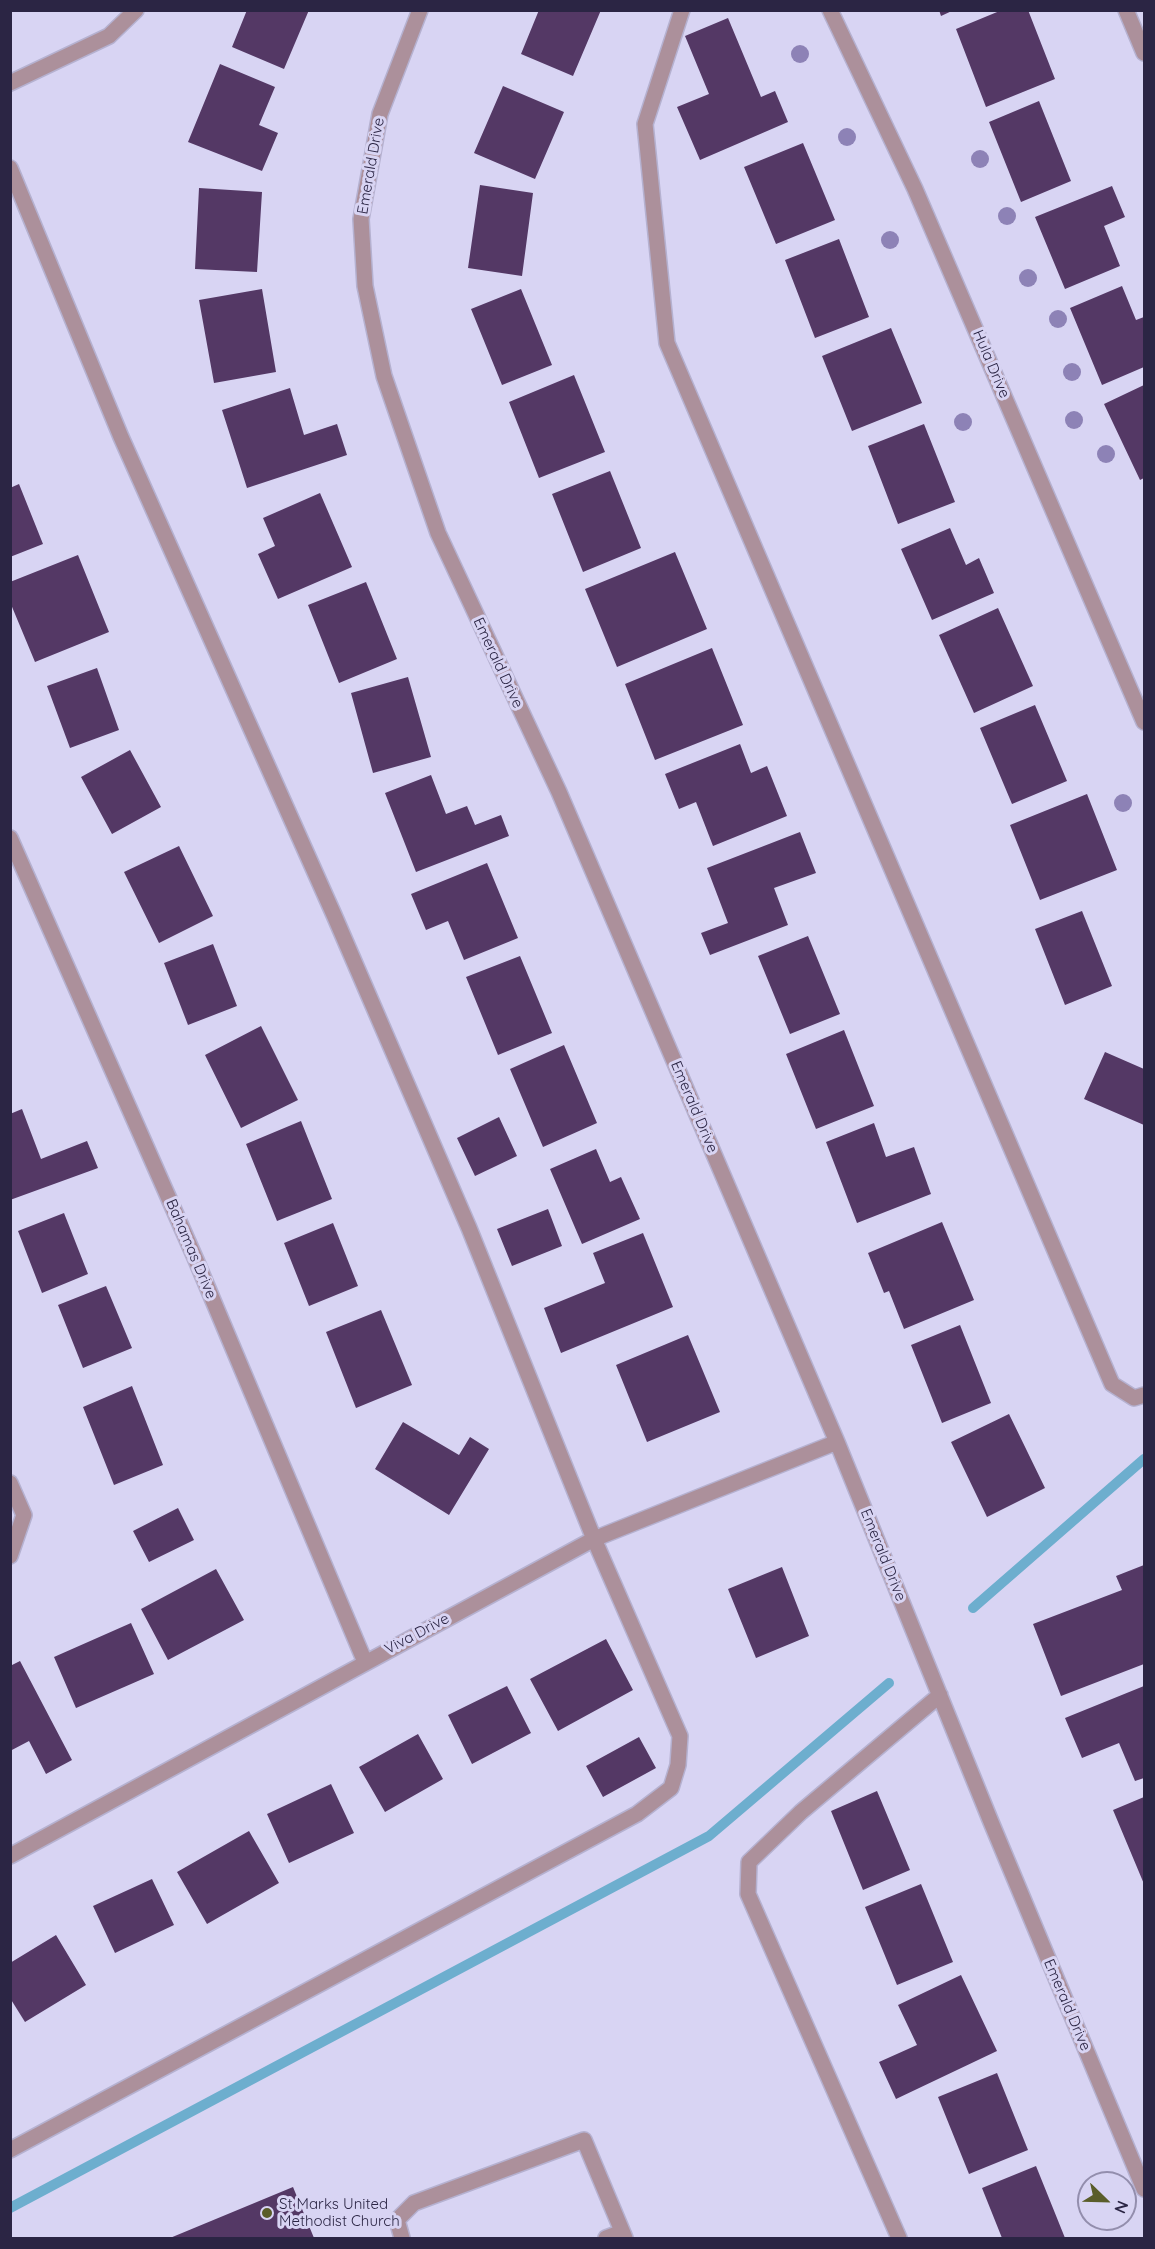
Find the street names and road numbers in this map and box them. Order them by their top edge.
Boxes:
street label: Emerald Drive [354,116,388,216]
street label: Hula Drive [969,327,1013,401]
street label: Emerald Drive [469,615,527,711]
street label: Emerald Drive [667,1058,721,1156]
street label: Bahamas Drive [162,1196,220,1302]
street label: Emerald Drive [856,1506,910,1604]
street label: Viva Drive [382,1610,452,1658]
street label: Emerald Drive [1040,1956,1094,2054]

